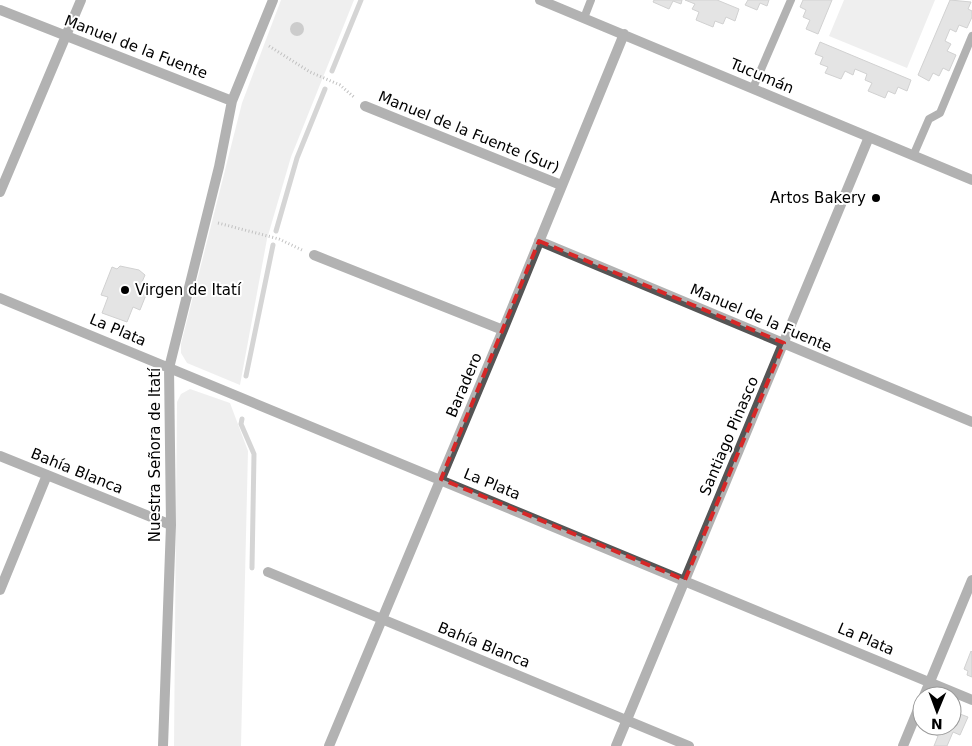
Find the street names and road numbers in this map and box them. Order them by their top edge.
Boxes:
street label: Manuel de la Fuente [62,11,210,83]
street label: Tucumán [727,54,797,97]
street label: Manuel de la Fuente (Sur) [376,87,562,177]
street label: Manuel de la Fuente [687,280,835,356]
street label: La Plata [87,310,149,350]
street label: Baradero [442,350,486,420]
street label: Nuestra Señora de Itatí [146,367,164,542]
street label: Santiago Pinasco [696,374,762,498]
street label: Bahía Blanca [28,444,126,498]
street label: La Plata [461,464,523,504]
street label: Bahía Blanca [435,618,533,672]
street label: La Plata [835,619,897,659]

